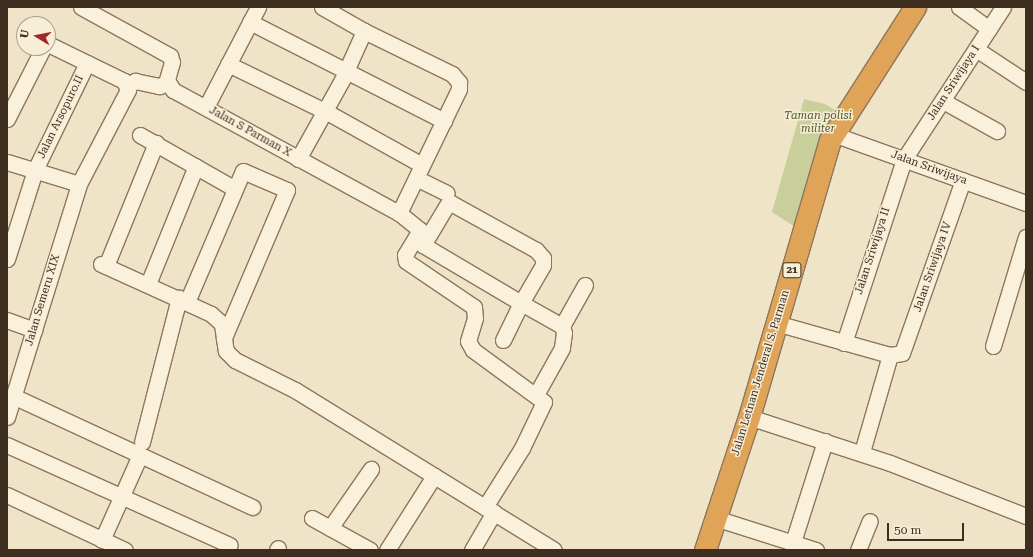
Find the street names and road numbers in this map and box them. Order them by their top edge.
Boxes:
street label: Jalan Sriwijaya I [925,43,983,123]
street label: Jalan Arsopuro.II [35,73,87,161]
street label: Jalan S Parman X [207,104,293,160]
street label: Jalan Sriwijaya [889,148,969,188]
street label: Jalan Sriwijaya II [853,206,893,296]
street label: Jalan Sriwijaya IV [911,220,955,314]
street label: Jalan Semeru XIX [23,253,63,347]
road number: 21 [782,262,802,278]
street label: Jalan Letnan Jenderal S. Parman [729,289,793,457]

